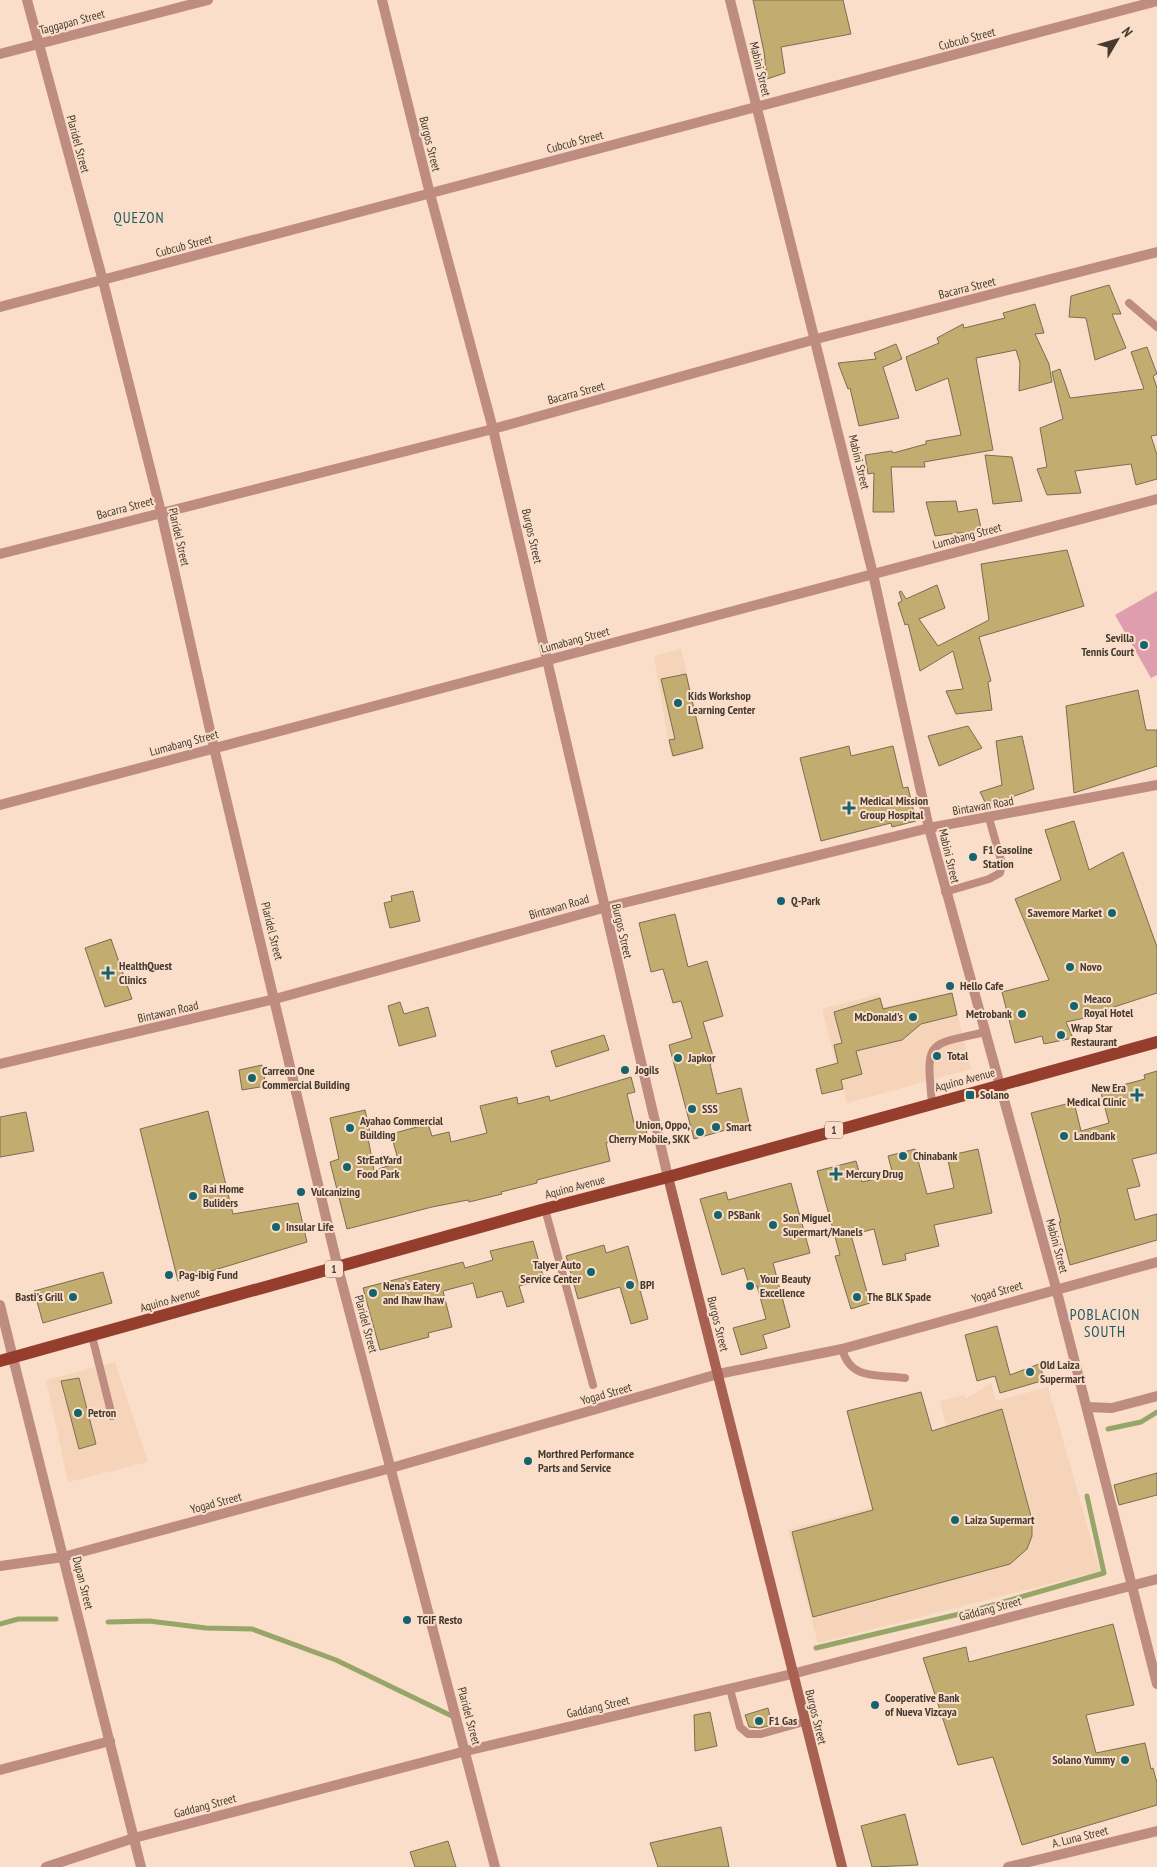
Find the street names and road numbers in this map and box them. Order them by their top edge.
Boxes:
street label: Taggapan Street [38,5,107,37]
street label: Cubcub Street [937,24,997,53]
street label: Mabini Street [746,40,775,98]
street label: Plaridel Street [64,113,94,175]
street label: Burgos Street [416,115,445,174]
street label: Cubcub Street [545,127,605,156]
street label: Cubcub Street [154,231,214,260]
street label: Bacarra Street [937,273,998,302]
street label: Bacarra Street [546,378,607,407]
street label: Mabini Street [845,433,874,491]
street label: Bacarra Street [95,493,156,522]
street label: Plaridel Street [166,506,194,568]
street label: Burgos Street [519,507,546,566]
street label: Lumabang Street [931,519,1004,552]
street label: Lumabang Street [539,623,612,656]
street label: Lumabang Street [148,726,221,759]
street label: Bintawan Road [951,793,1015,818]
street label: Mabini Street [935,827,964,885]
street label: Bintawan Road [527,891,591,922]
street label: Plaridel Street [258,900,287,962]
street label: Burgos Street [609,902,636,961]
street label: Bintawan Road [136,997,200,1026]
street label: Aquino Avenue [933,1064,997,1095]
road number: 1 [825,1122,843,1138]
street label: Aquino Avenue [543,1171,607,1202]
street label: Mabini Street [1043,1217,1072,1275]
road number: 1 [325,1260,343,1278]
street label: Yogad Street [970,1277,1025,1306]
street label: Aquino Avenue [138,1284,202,1315]
street label: Plaridel Street [352,1293,382,1355]
street label: Burgos Street [704,1295,733,1354]
street label: Yogad Street [579,1379,634,1408]
street label: Yogad Street [189,1488,244,1517]
street label: Dupan Street [70,1555,97,1612]
street label: Gaddang Street [957,1593,1023,1624]
street label: Plaridel Street [455,1685,485,1747]
street label: Burgos Street [802,1688,831,1747]
street label: Gaddang Street [565,1692,631,1721]
street label: Gaddang Street [172,1790,238,1821]
street label: A. Luna Street [1050,1822,1110,1851]

